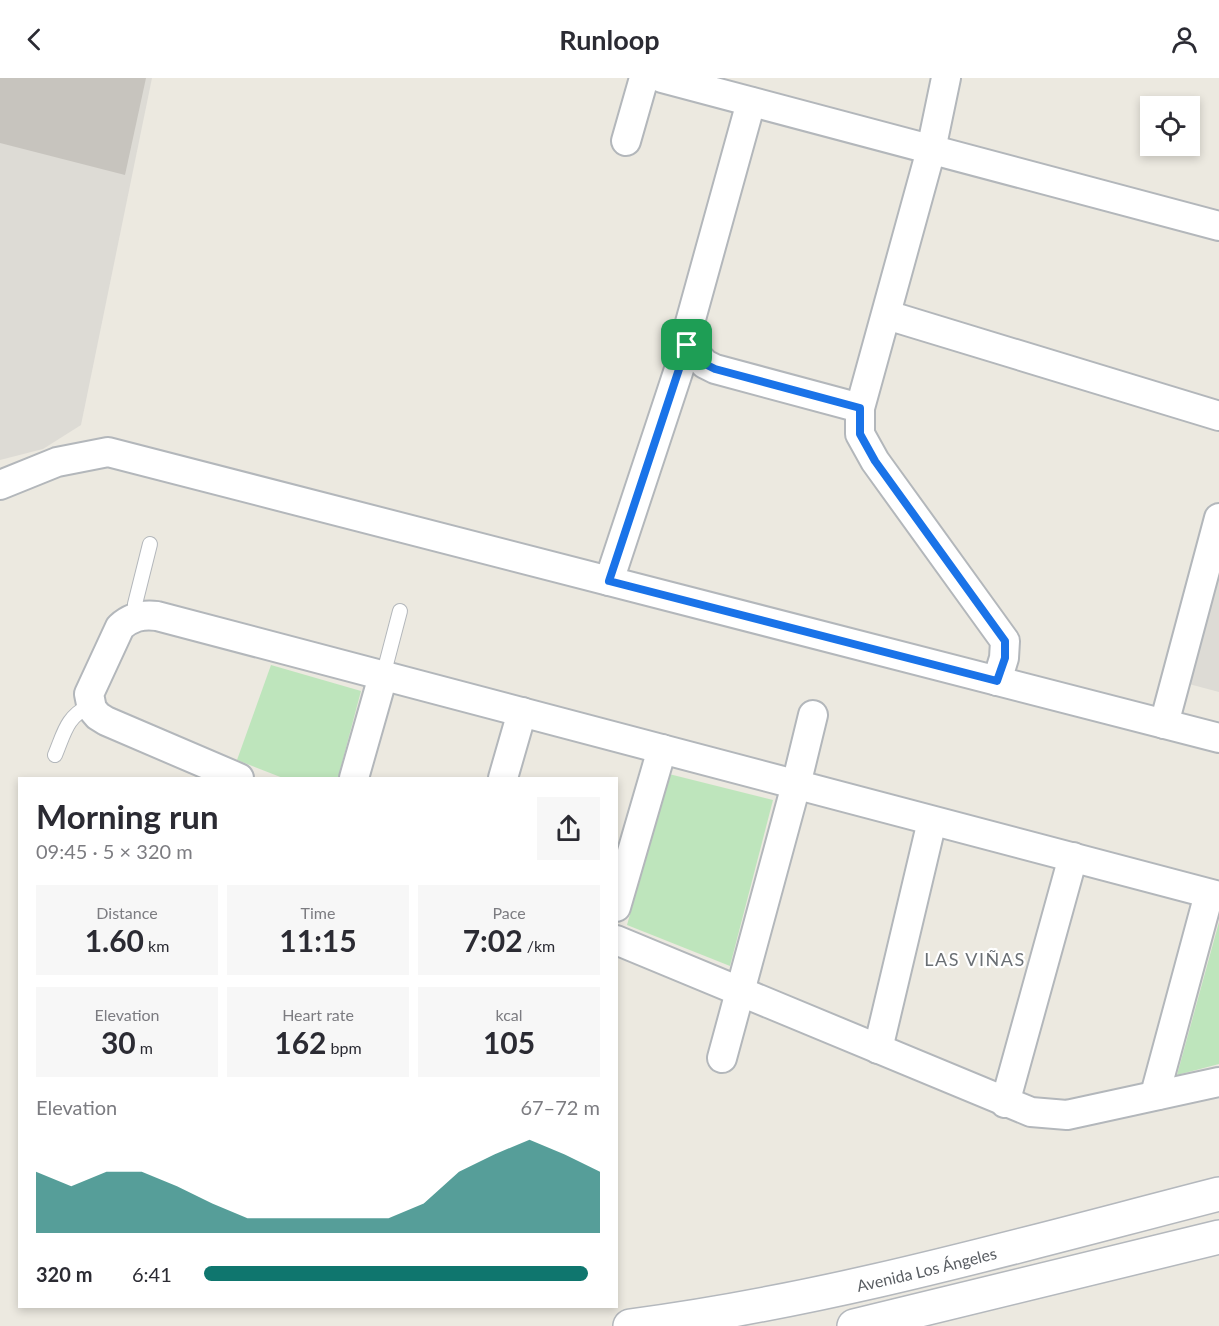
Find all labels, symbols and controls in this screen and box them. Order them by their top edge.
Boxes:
icon: back [18,23,51,56]
text: Runloop [559,23,660,56]
icon: person [1168,23,1201,56]
map controls [1140,96,1200,156]
button: locate [1140,96,1200,156]
pin [661,319,712,370]
icon: arrive [670,328,703,361]
text: Morning run [36,796,219,836]
button: share [537,797,600,860]
text: 09:45 · 5 × 320 m [36,839,193,863]
text: Distance [96,903,158,922]
text: Time [301,903,335,922]
text: Pace [492,903,526,922]
text: 1.60 [85,922,144,958]
text: 11:15 [279,922,357,958]
text: 7:02 [463,922,523,958]
text: km [144,936,169,955]
text: /km [523,936,555,955]
district label: LAS VIÑAS [924,948,1026,970]
text: Elevation [95,1005,160,1024]
text: Heart rate [282,1005,354,1024]
text: kcal [495,1005,523,1024]
text: 30 [101,1024,136,1060]
text: 162 [274,1024,327,1060]
text: 105 [483,1024,535,1060]
text: m [136,1038,153,1057]
text: bpm [327,1038,362,1057]
text: Elevation [36,1095,117,1119]
text: 67–72 m [520,1095,600,1119]
street label: Avenida Los Ángeles [855,1243,998,1294]
text: 320 m [36,1262,92,1286]
text: 6:41 [132,1262,172,1286]

